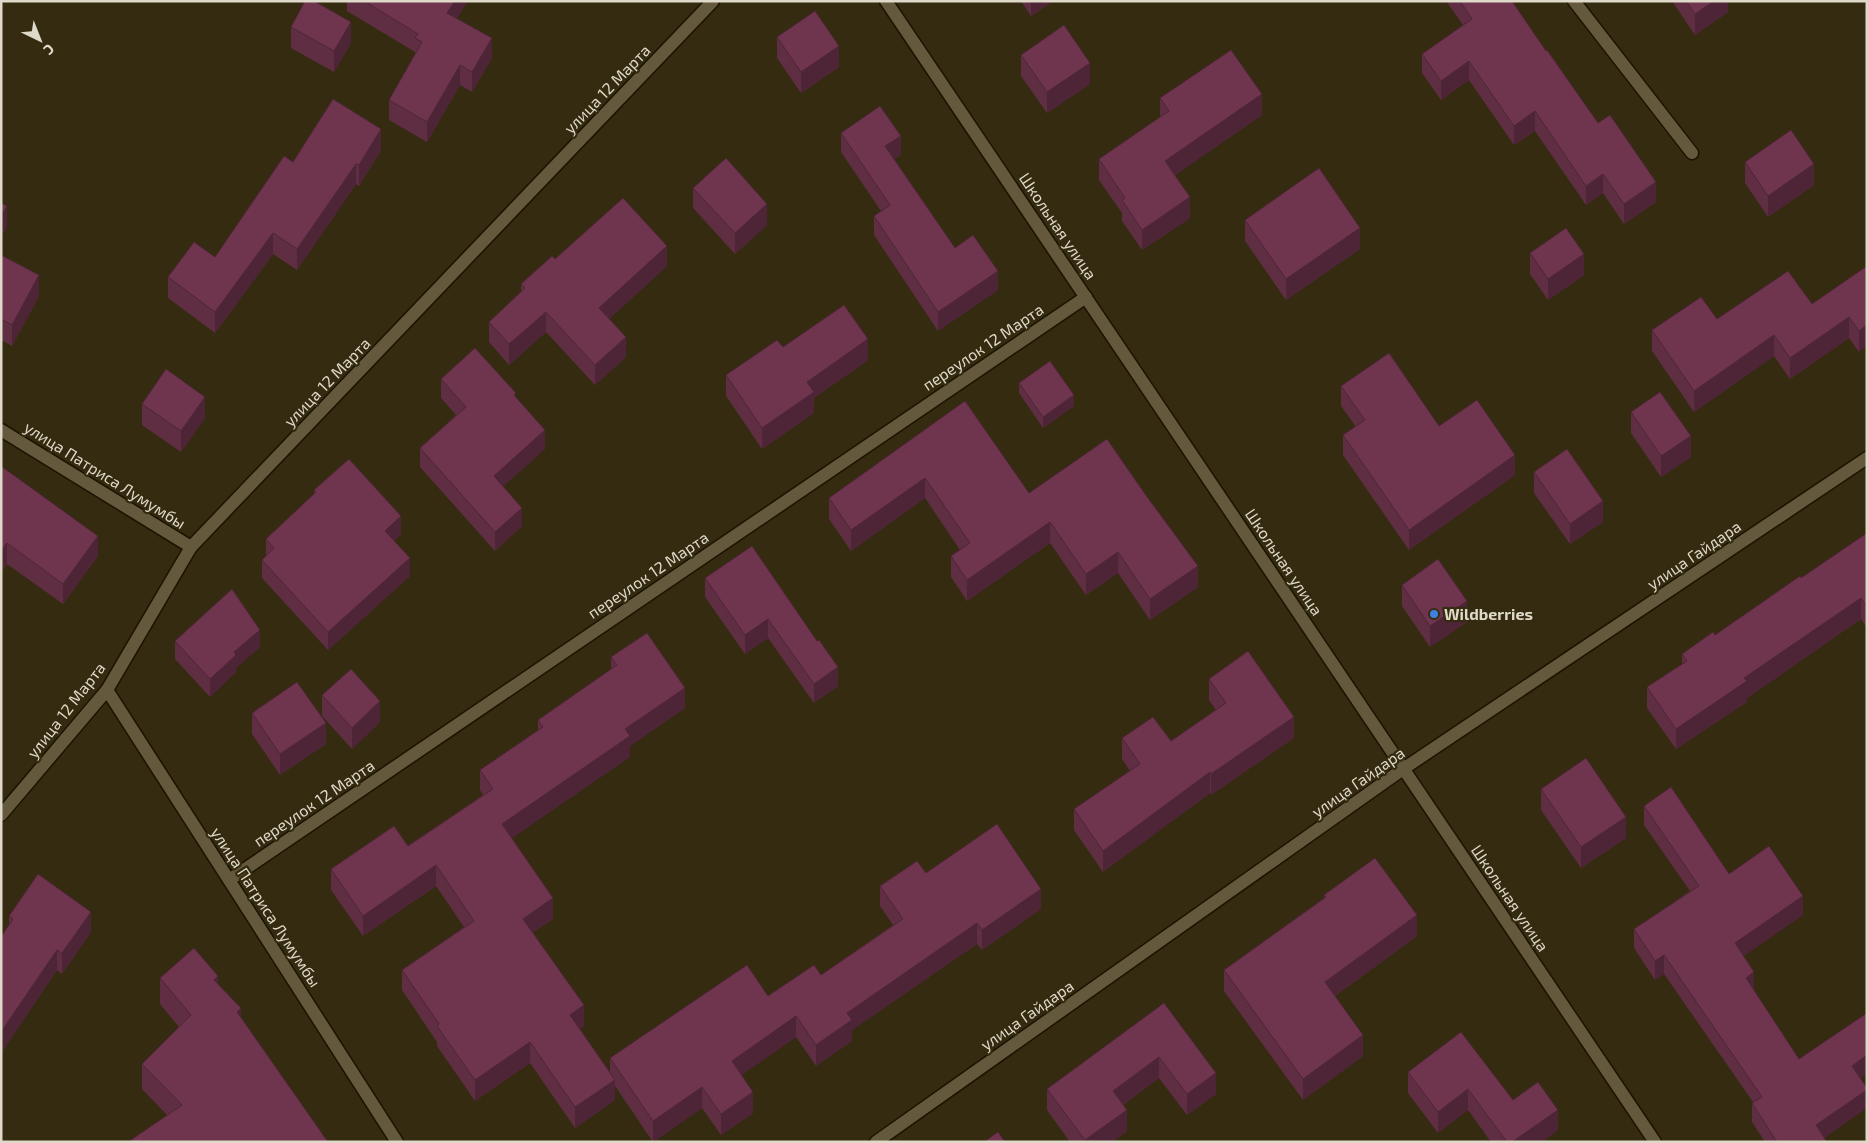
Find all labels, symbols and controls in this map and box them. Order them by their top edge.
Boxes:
north arrow [15,15,65,65]
street label: улица 12 Марта [559,40,655,138]
text: С [40,41,58,59]
street label: Школьная улица [1015,169,1101,283]
street label: переулок 12 Марта [919,299,1047,395]
street label: улица 12 Марта [279,333,375,431]
street label: улица Патриса Лумумбы [21,417,189,533]
street label: Школьная улица [1241,505,1327,619]
street label: улица Гайдара [1643,516,1745,594]
street label: переулок 12 Марта [584,527,712,623]
place label: Wildberries [1444,604,1533,623]
marker: Wildberries [1428,608,1440,620]
street label: улица 12 Марта [22,658,110,762]
street label: улица Гайдара [1307,742,1409,822]
street label: переулок 12 Марта [250,755,378,851]
street label: улица Патриса Лумумбы [207,823,325,991]
street label: Школьная улица [1467,841,1553,955]
street label: улица Гайдара [976,975,1078,1055]

